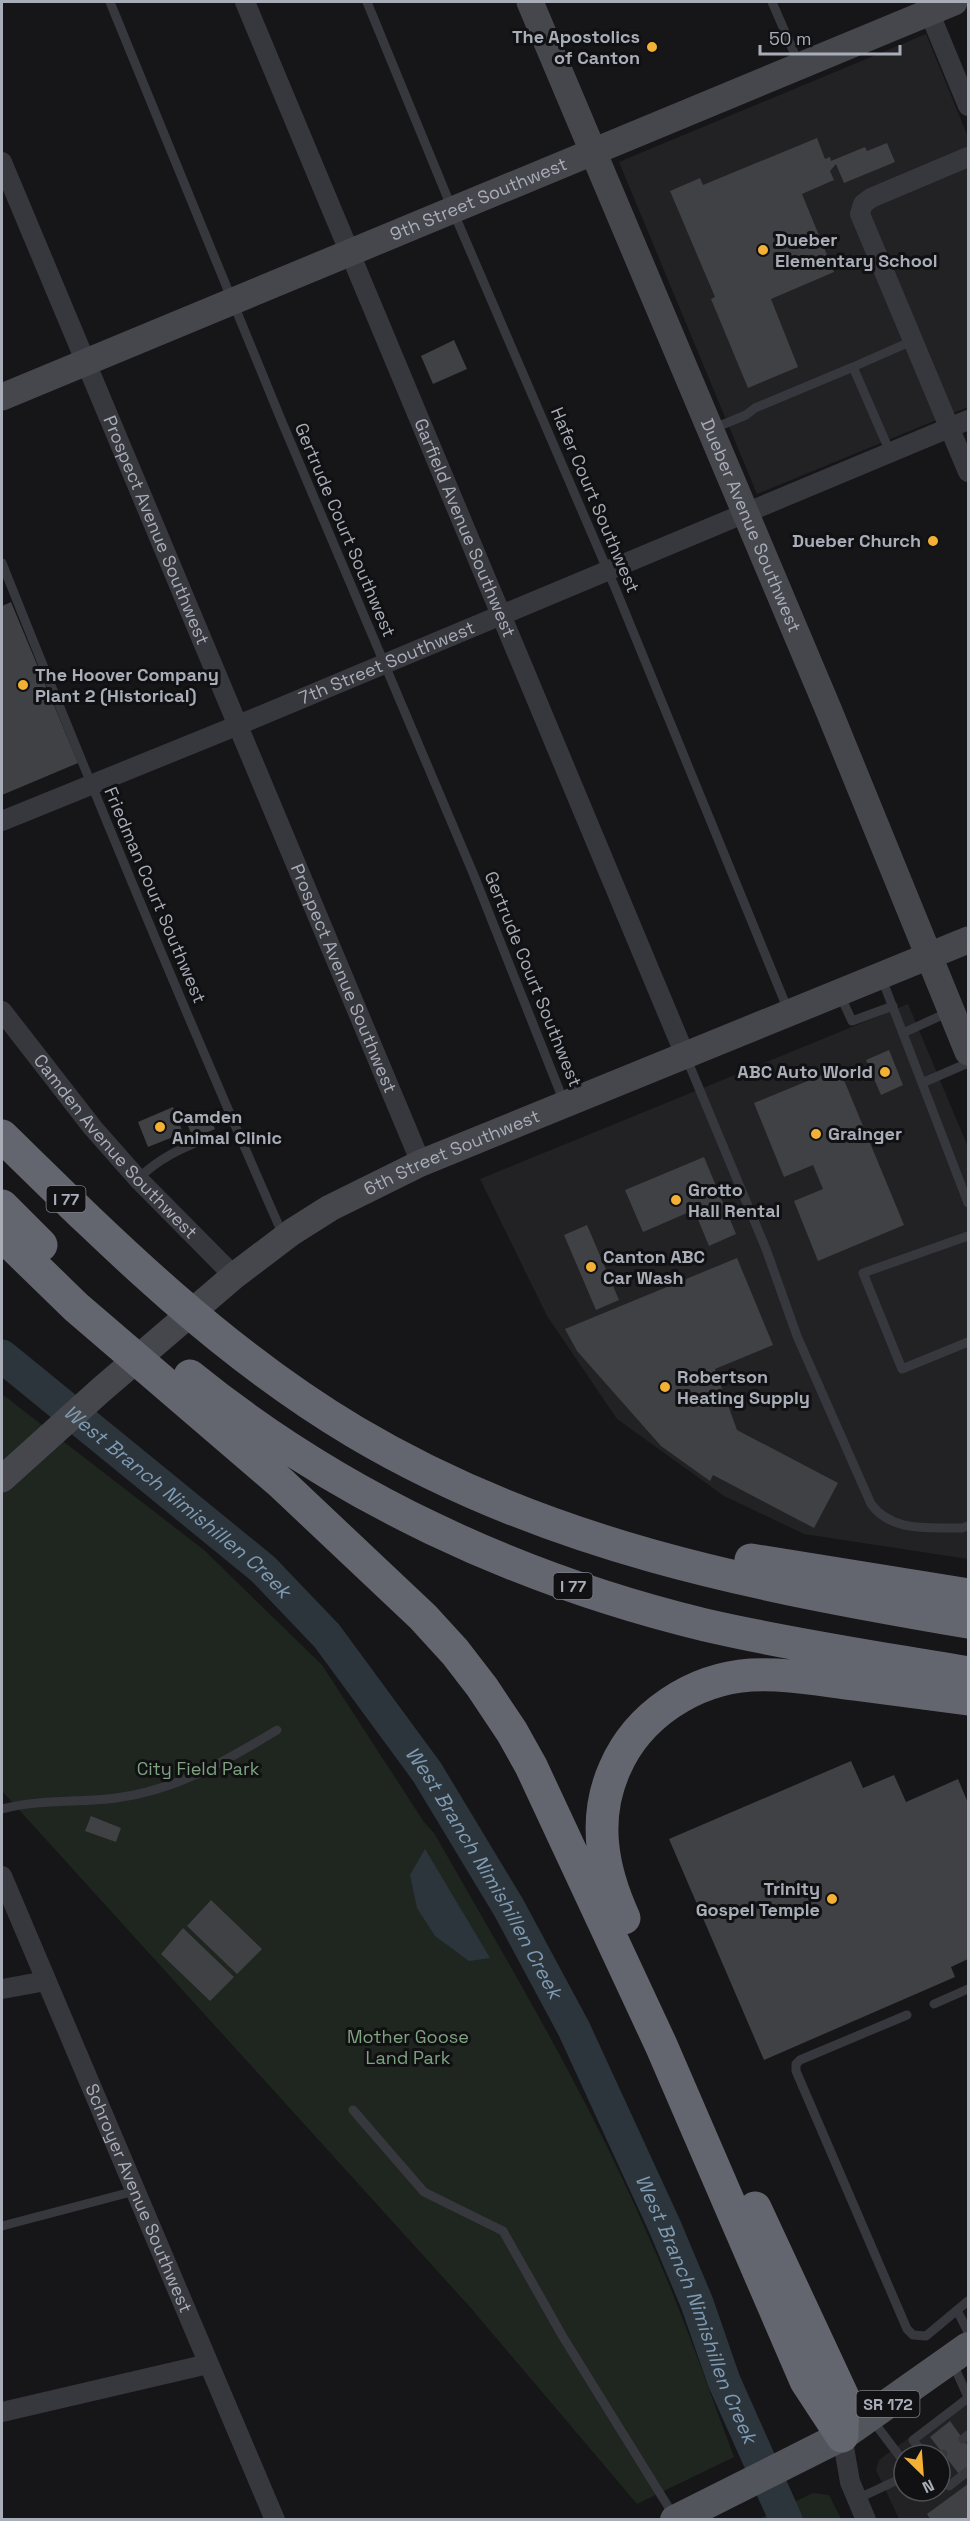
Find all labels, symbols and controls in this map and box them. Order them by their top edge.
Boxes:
scale bar [760,18,900,56]
place label: The Apostolics of Canton [512,25,640,69]
text: 50 m [769,27,811,50]
marker: The Apostolics of Canton [645,40,659,54]
street label: 9th Street Southwest [386,152,570,246]
place label: Dueber Elementary School [775,228,938,272]
marker: Dueber Elementary School [756,243,770,257]
street label: Hafer Court Southwest [546,404,645,596]
street label: Prospect Avenue Southwest [98,412,215,648]
street label: Garfield Avenue Southwest [409,415,521,641]
street label: Dueber Avenue Southwest [696,415,806,636]
street label: Gertrude Court Southwest [290,419,401,640]
place label: Dueber Church [792,529,921,552]
marker: Dueber Church [926,534,940,548]
street label: 7th Street Southwest [295,615,478,709]
place label: The Hoover Company Plant 2 (Historical) [35,663,219,707]
marker: The Hoover Company Plant 2 (Historical) [16,678,30,692]
street label: Friedman Court Southwest [99,783,212,1006]
street label: Prospect Avenue Southwest [286,860,402,1096]
street label: Gertrude Court Southwest [480,868,587,1090]
street label: Camden Avenue Southwest [29,1049,203,1244]
place label: ABC Auto World [737,1060,873,1083]
marker: ABC Auto World [878,1065,892,1079]
street label: 6th Street Southwest [360,1104,543,1200]
place label: Camden Animal Clinic [172,1105,282,1149]
marker: Camden Animal Clinic [153,1120,167,1134]
place label: Grainger [828,1122,902,1145]
marker: Grainger [809,1127,823,1141]
place label: Grotto Hall Rental [688,1178,780,1222]
road number: I 77 [46,1186,86,1212]
marker: Grotto Hall Rental [669,1193,683,1207]
place label: Canton ABC Car Wash [603,1245,705,1289]
marker: Canton ABC Car Wash [584,1260,598,1274]
place label: Robertson Heating Supply [677,1365,810,1409]
marker: Robertson Heating Supply [658,1380,672,1394]
water label: West Branch Nimishillen Creek [59,1399,299,1605]
road number: I 77 [554,1573,592,1599]
water label: West Branch Nimishillen Creek [399,1741,569,2005]
park label: City Field Park [137,1757,260,1780]
place label: Trinity Gospel Temple [696,1877,820,1921]
marker: Trinity Gospel Temple [825,1892,839,1906]
park label: Mother Goose Land Park [347,2025,469,2069]
street label: Schroyer Avenue Southwest [80,2080,198,2316]
water label: West Branch Nimishillen Creek [629,2170,764,2450]
road number: SR 172 [856,2391,920,2417]
north arrow [892,2443,952,2503]
text: N [919,2474,937,2498]

